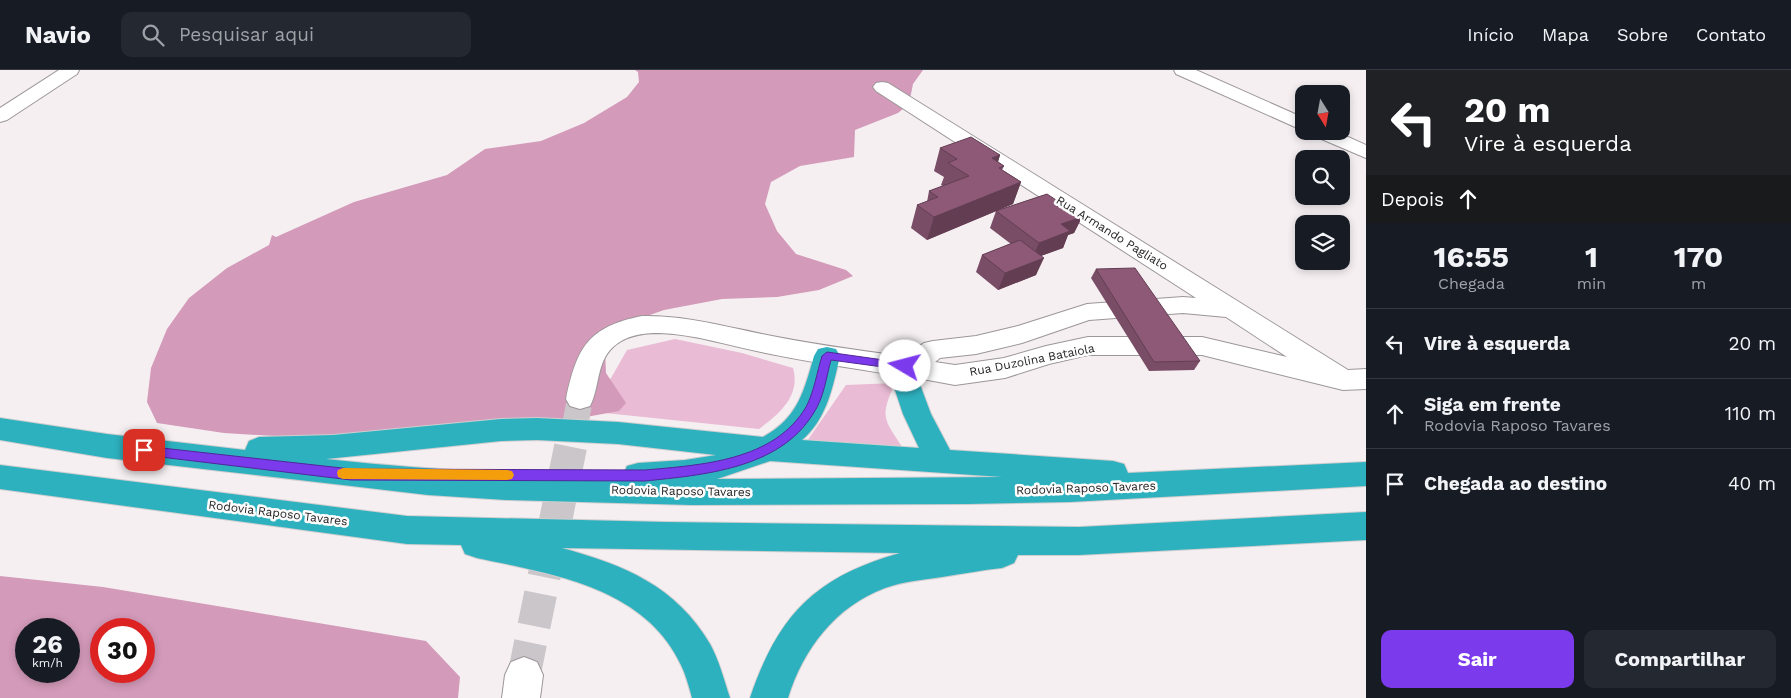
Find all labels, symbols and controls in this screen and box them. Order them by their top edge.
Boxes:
search box [121,12,471,57]
text: Navio [25,21,91,49]
icon: search [139,21,167,49]
text: Pesquisar aqui [179,23,314,46]
text: Início [1467,24,1514,45]
text: Mapa [1542,24,1589,45]
text: Sobre [1617,24,1668,45]
text: Contato [1696,24,1766,45]
north arrow [1295,85,1350,140]
map controls [1295,85,1350,270]
text: 20 m [1464,89,1550,131]
icon: left [1381,90,1446,155]
text: Vire à esquerda [1464,131,1632,156]
button: search [1295,150,1350,205]
icon: ahead [1454,185,1482,213]
text: Depois [1381,188,1444,211]
street label: Rua Armando Pagliato [1054,193,1170,273]
button: layers [1295,215,1350,270]
text: 16:55 [1434,239,1509,274]
text: 1 [1585,239,1598,274]
text: 170 [1674,239,1723,274]
text: Chegada [1438,274,1505,293]
text: min [1577,274,1606,293]
text: m [1691,274,1706,293]
icon: left [1381,330,1409,358]
text: Vire à esquerda [1424,332,1570,355]
text: 20 m [1729,332,1776,355]
position arrow [878,339,930,391]
street label: Rua Duzolina Bataiola [968,341,1096,379]
text: Siga em frente [1424,393,1561,416]
icon: ahead [1381,400,1409,428]
text: 110 m [1725,402,1776,425]
text: Rodovia Raposo Tavares [1424,416,1611,435]
pin [123,429,165,471]
icon: arrive [130,436,158,464]
icon: arrive [1381,470,1409,498]
text: Chegada ao destino [1424,472,1607,495]
text: 40 m [1728,472,1776,495]
street label: Rodovia Raposo Tavares [1016,479,1156,497]
street label: Rodovia Raposo Tavares [611,483,751,499]
street label: Rodovia Raposo Tavares [208,498,348,528]
speed limit sign: 30 [90,618,155,683]
text: 26 [32,630,63,659]
button: Sair [1381,630,1574,688]
button: Compartilhar [1584,630,1776,688]
text: km/h [32,656,63,670]

